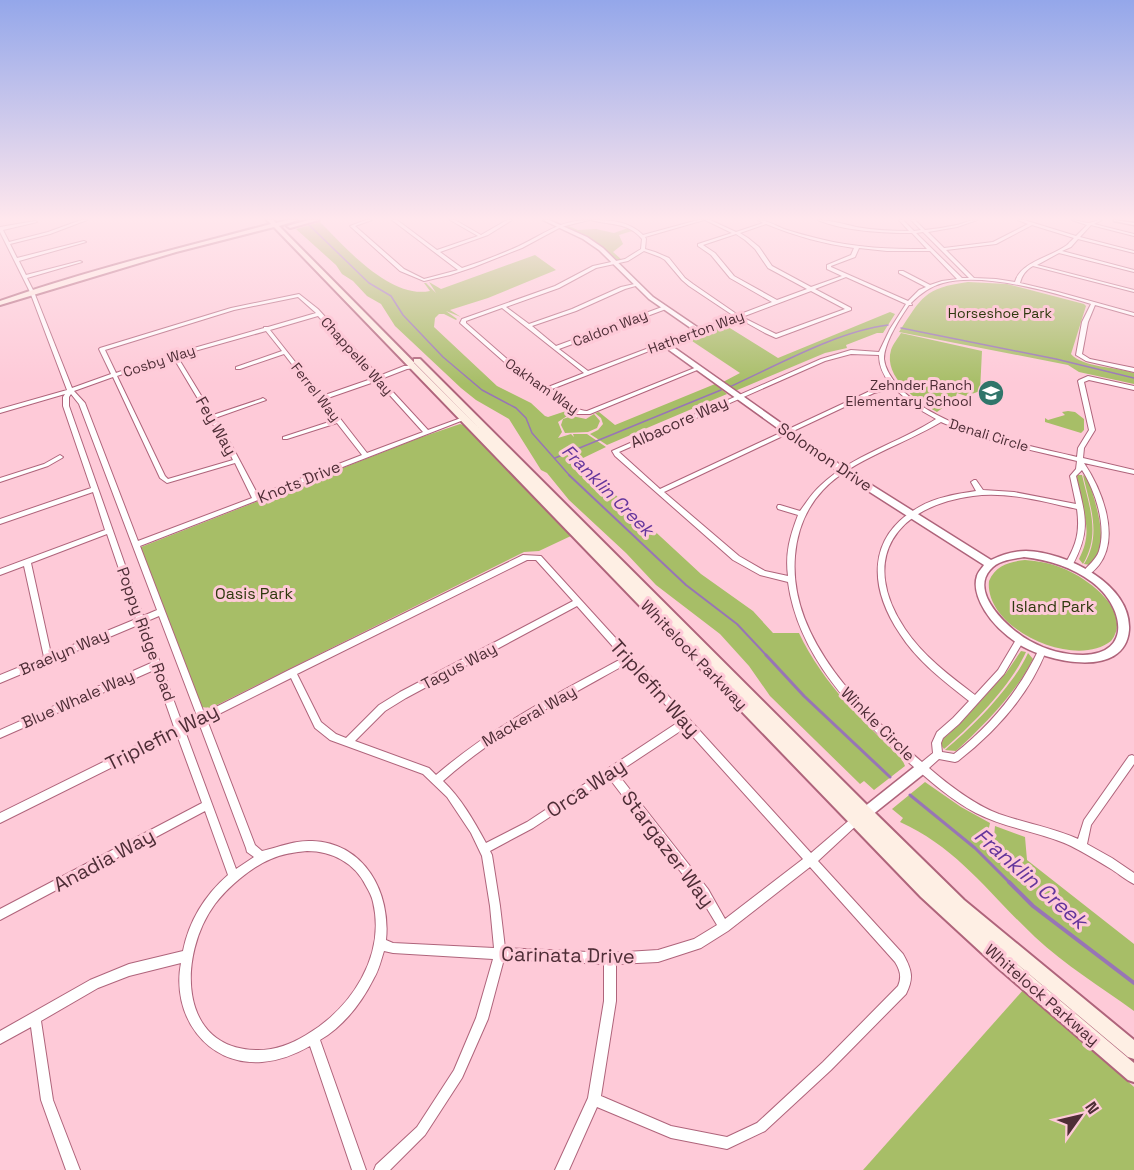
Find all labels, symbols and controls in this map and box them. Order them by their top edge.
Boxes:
park label: Horseshoe Park [948,304,1053,322]
street label: Caldon Way [570,305,650,351]
street label: Hatherton Way [646,306,746,358]
street label: Chappelle Way [317,313,397,399]
street label: Cosby Way [121,341,197,381]
street label: Oakham Way [502,354,582,418]
street label: Ferrel Way [287,359,345,425]
place label: Zehnder Ranch Elementary School [846,376,972,410]
school or university icon: Zehnder Ranch Elementary School [976,378,1006,408]
street label: Albacore Way [627,391,731,453]
street label: Fey Way [191,393,241,459]
street label: Denali Circle [947,414,1031,456]
street label: Solomon Drive [774,418,876,496]
water label: Franklin Creek [557,439,660,542]
street label: Knots Drive [255,456,343,508]
street label: Poppy Ridge Road [112,564,180,704]
park label: Oasis Park [215,583,293,604]
street label: Whitelock Parkway [636,596,752,714]
park label: Island Park [1012,596,1095,617]
street label: Braelyn Way [16,624,112,680]
street label: Triplefin Way [604,634,706,742]
street label: Tagus Way [418,637,500,695]
street label: Blue Whale Way [19,665,137,733]
street label: Mackeral Way [478,681,580,751]
street label: Winkle Circle [836,682,920,766]
street label: Triplefin Way [101,697,223,777]
street label: Orca Way [541,753,631,823]
street label: Stargazer Way [616,785,720,913]
street label: Anadia Way [49,822,159,898]
water label: Franklin Creek [969,822,1095,936]
street label: Whitelock Parkway [980,939,1104,1051]
street label: Carinata Drive [501,941,635,969]
north arrow [1050,1086,1110,1146]
text: N [1080,1098,1104,1118]

